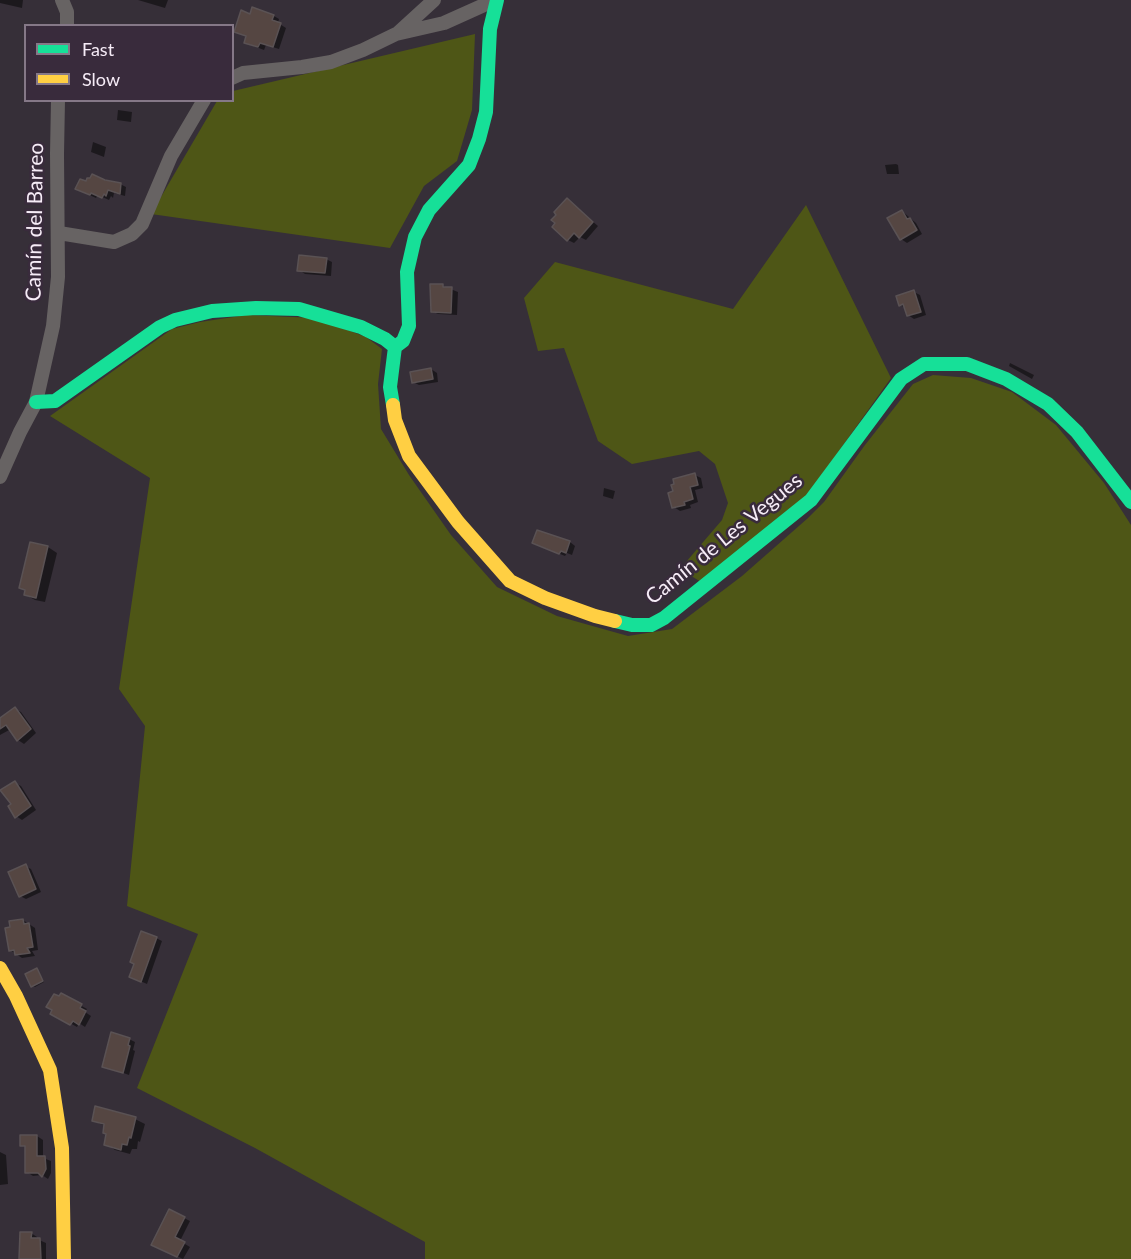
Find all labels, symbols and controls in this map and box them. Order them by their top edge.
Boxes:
legend [24,24,234,102]
text: Fast [82,38,114,60]
text: Slow [82,68,120,90]
street label: Camín del Barreo [21,142,49,302]
street label: Camín de Les Vegues [641,468,807,610]

